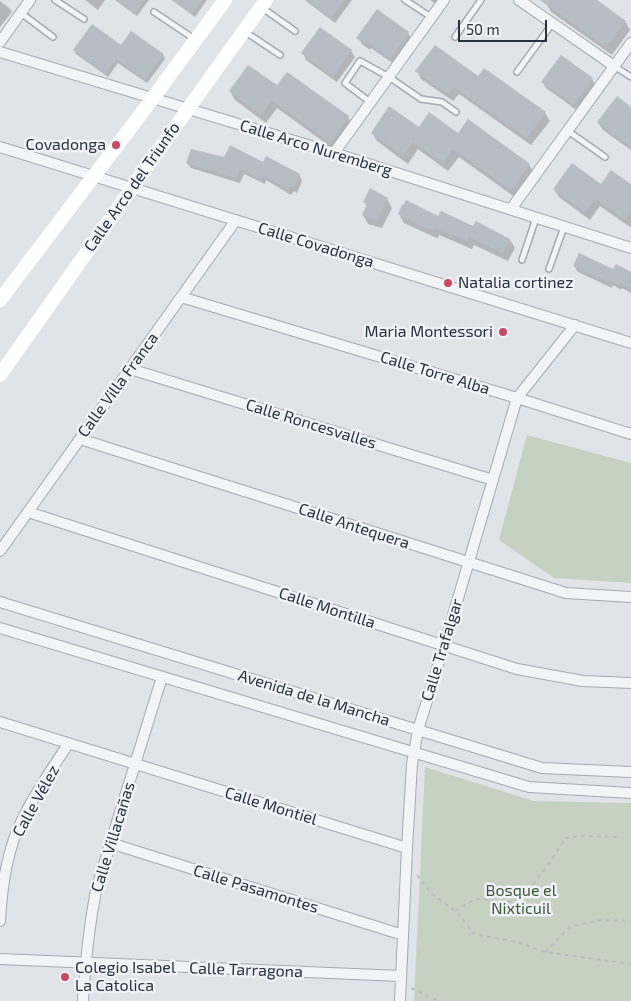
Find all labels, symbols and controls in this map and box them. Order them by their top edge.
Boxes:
scale bar [461,10,550,42]
text: 50 m [466,20,500,38]
street label: Calle Arco Nuremberg [238,116,394,180]
street label: Calle Arco del Triunfo [80,118,184,256]
place label: Covadonga [26,135,106,155]
marker: Covadonga [110,139,122,151]
street label: Calle Covadonga [256,218,376,272]
place label: Natalia cortinez [458,273,573,293]
marker: Natalia cortinez [442,277,454,289]
place label: Maria Montessori [365,322,493,342]
marker: Maria Montessori [497,326,509,338]
street label: Calle Villa Franca [74,329,162,441]
street label: Calle Torre Alba [378,347,492,399]
street label: Calle Roncesvalles [243,395,379,453]
street label: Calle Antequera [296,499,412,553]
street label: Calle Montilla [276,583,378,633]
street label: Calle Trafalgar [417,596,467,704]
street label: Avenida de la Mancha [236,666,392,730]
street label: Calle Vélez [9,762,63,840]
street label: Calle Villacañas [87,780,139,894]
street label: Calle Montiel [223,783,319,829]
street label: Calle Pasamontes [191,861,321,917]
park label: Bosque el Nixticuil [486,881,556,919]
place label: Colegio Isabel La Catolica [75,958,176,996]
street label: Calle Tarragona [189,958,303,982]
marker: Colegio Isabel La Catolica [59,971,71,983]

